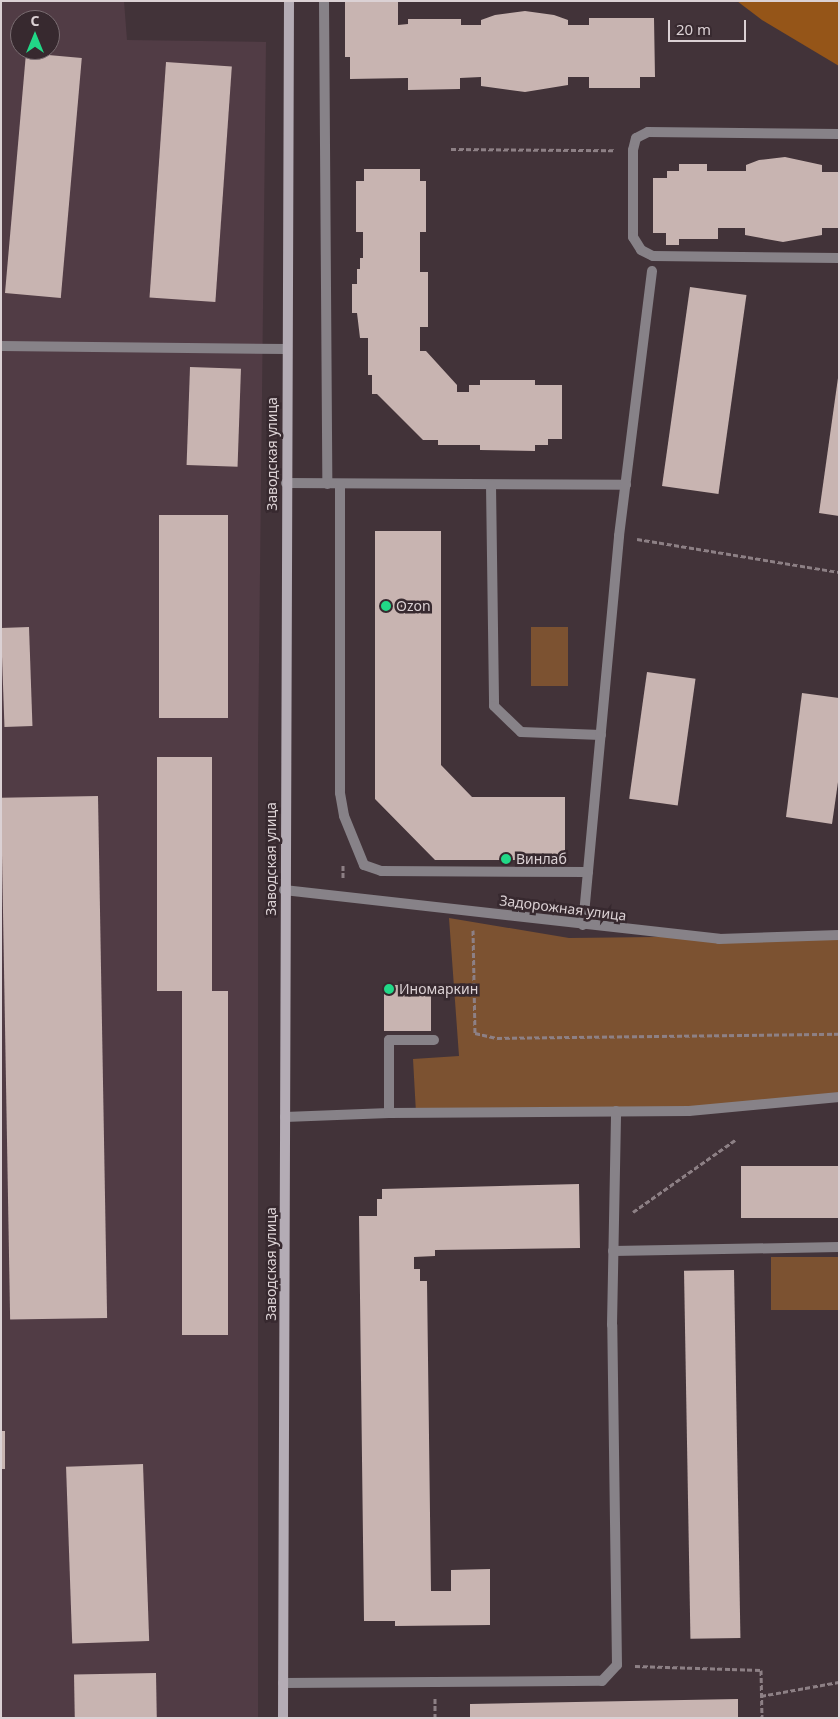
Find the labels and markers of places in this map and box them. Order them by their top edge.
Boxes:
place label: Ozon [396,598,431,614]
marker: Ozon [380,600,392,612]
place label: Винлаб [516,851,567,867]
marker: Винлаб [500,853,512,865]
place label: Иномаркин [399,981,478,997]
marker: Иномаркин [383,983,395,995]

